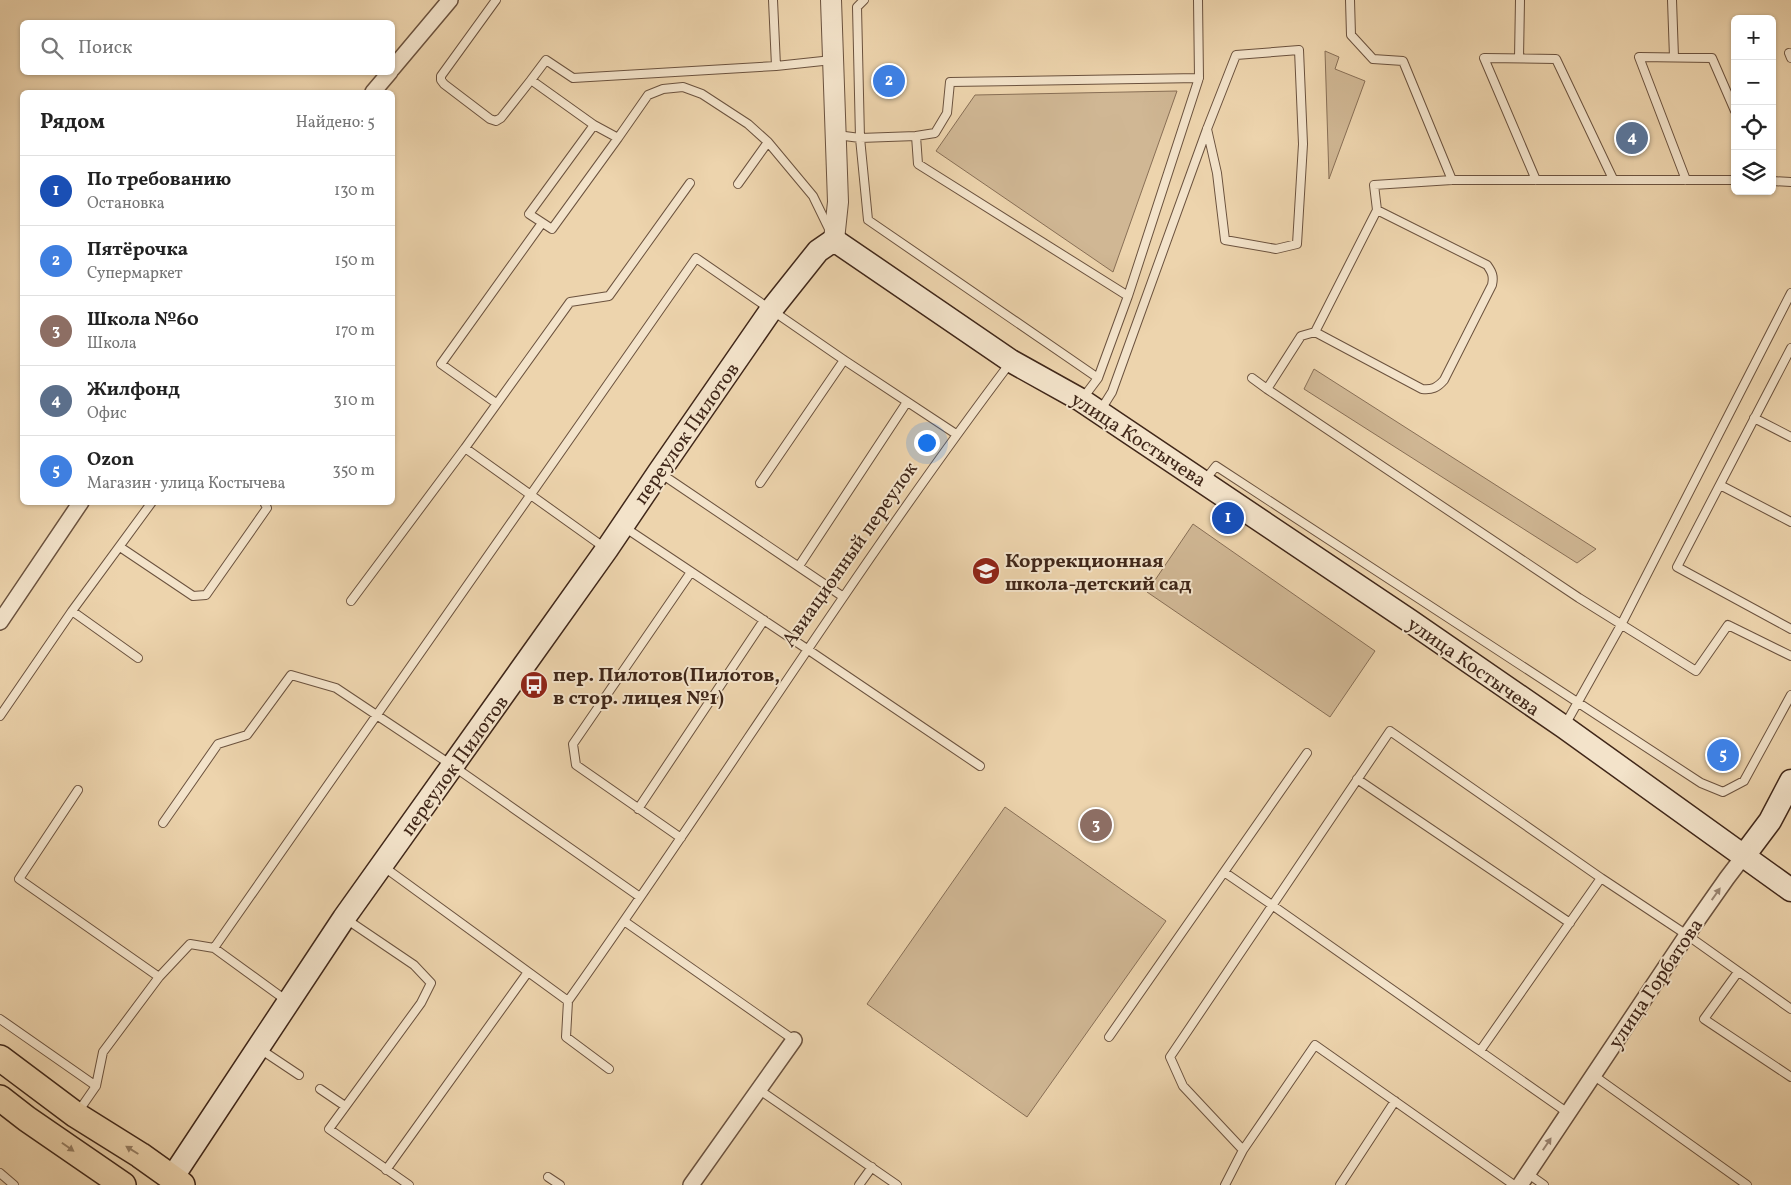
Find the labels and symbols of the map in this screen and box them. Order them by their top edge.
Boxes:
pin: 2 [873,62,905,100]
pin: 4 [1616,119,1648,157]
street label: переулок Пилотов [628,357,747,511]
street label: улица Костычева [1065,386,1211,495]
your location [914,430,940,456]
street label: Авиационный переулок [776,457,926,654]
pin: 1 [1212,499,1244,537]
place label: Коррекционная школа-детский сад [1005,548,1192,599]
school or university icon: Коррекционная школа-детский сад [971,556,1001,586]
street label: улица Костычева [1401,611,1545,724]
place label: пер. Пилотов(Пилотов, в стор. лицея №1) [553,662,780,713]
bus stop icon: пер. Пилотов(Пилотов, в стор. лицея №1) [519,670,549,700]
street label: переулок Пилотов [395,690,516,842]
pin: 5 [1707,736,1739,774]
pin: 3 [1080,806,1112,844]
one-way arrow [1711,887,1721,900]
street label: улица Горбатова [1603,913,1711,1055]
one-way arrow [1542,1138,1552,1151]
one-way arrow [61,1142,74,1152]
one-way arrow [125,1145,139,1155]

